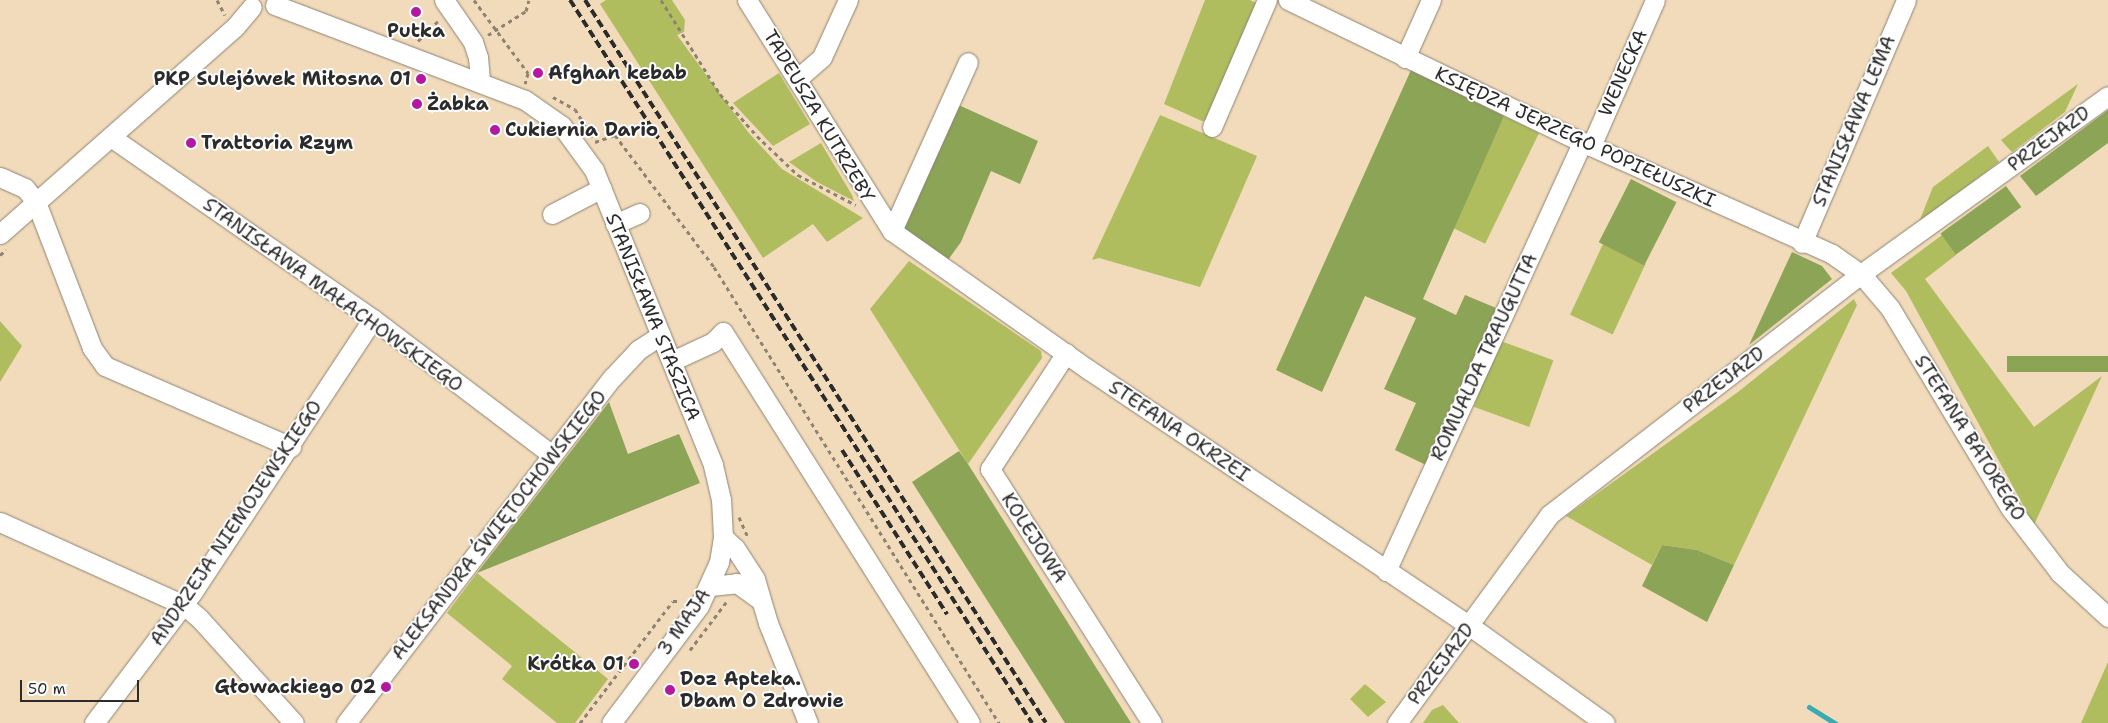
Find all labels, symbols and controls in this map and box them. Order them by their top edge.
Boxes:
marker: Putka [410,6,422,18]
place label: Putka [387,20,445,42]
street label: TADEUSZA KUTRZEBY [758,26,880,206]
street label: WENECKA [1594,26,1652,120]
street label: STANISŁAWA LEMA [1808,32,1900,210]
place label: Afghan kebab [548,62,687,84]
street label: KSIĘDZA JERZEGO POPIEŁUSZKI [1431,62,1719,212]
marker: Afghan kebab [532,67,544,79]
place label: PKP Sulejówek Miłosna 01 [153,68,411,90]
marker: PKP Sulejówek Miłosna 01 [415,73,427,85]
place label: Żabka [427,93,489,115]
marker: Żabka [411,98,423,110]
street label: PRZEJAZD [2003,101,2095,177]
place label: Cukiernia Dario [505,119,658,141]
marker: Cukiernia Dario [489,124,501,136]
place label: Trattoria Rzym [201,132,353,154]
marker: Trattoria Rzym [185,137,197,149]
street label: STANISŁAWA MAŁACHOWSKIEGO [199,193,467,397]
street label: STANISŁAWA STASZICA [601,210,705,424]
street label: ROMUALDA TRAUGUTTA [1426,250,1542,464]
street label: PRZEJAZD [1679,342,1769,418]
street label: STEFANA BATOREGO [1910,351,2030,525]
street label: STEFANA OKRZEI [1104,376,1254,486]
street label: ALEKSANDRA ŚWIĘTOCHOWSKIEGO [387,386,611,664]
street label: ANDRZEJA NIEMOJEWSKIEGO [145,396,327,650]
street label: KOLEJOWA [996,489,1072,587]
street label: 3 MAJA [653,584,715,660]
street label: PRZEJAZD [1403,619,1479,709]
place label: Krótka 01 [527,653,624,675]
marker: Krótka 01 [628,658,640,670]
place label: Doz Apteka. Dbam O Zdrowie [680,668,844,712]
scale bar [22,670,141,702]
place label: Głowackiego 02 [215,676,376,698]
text: 50 m [28,679,66,699]
marker: Głowackiego 02 [380,681,392,693]
marker: Doz Apteka. Dbam O Zdrowie [664,684,676,696]

